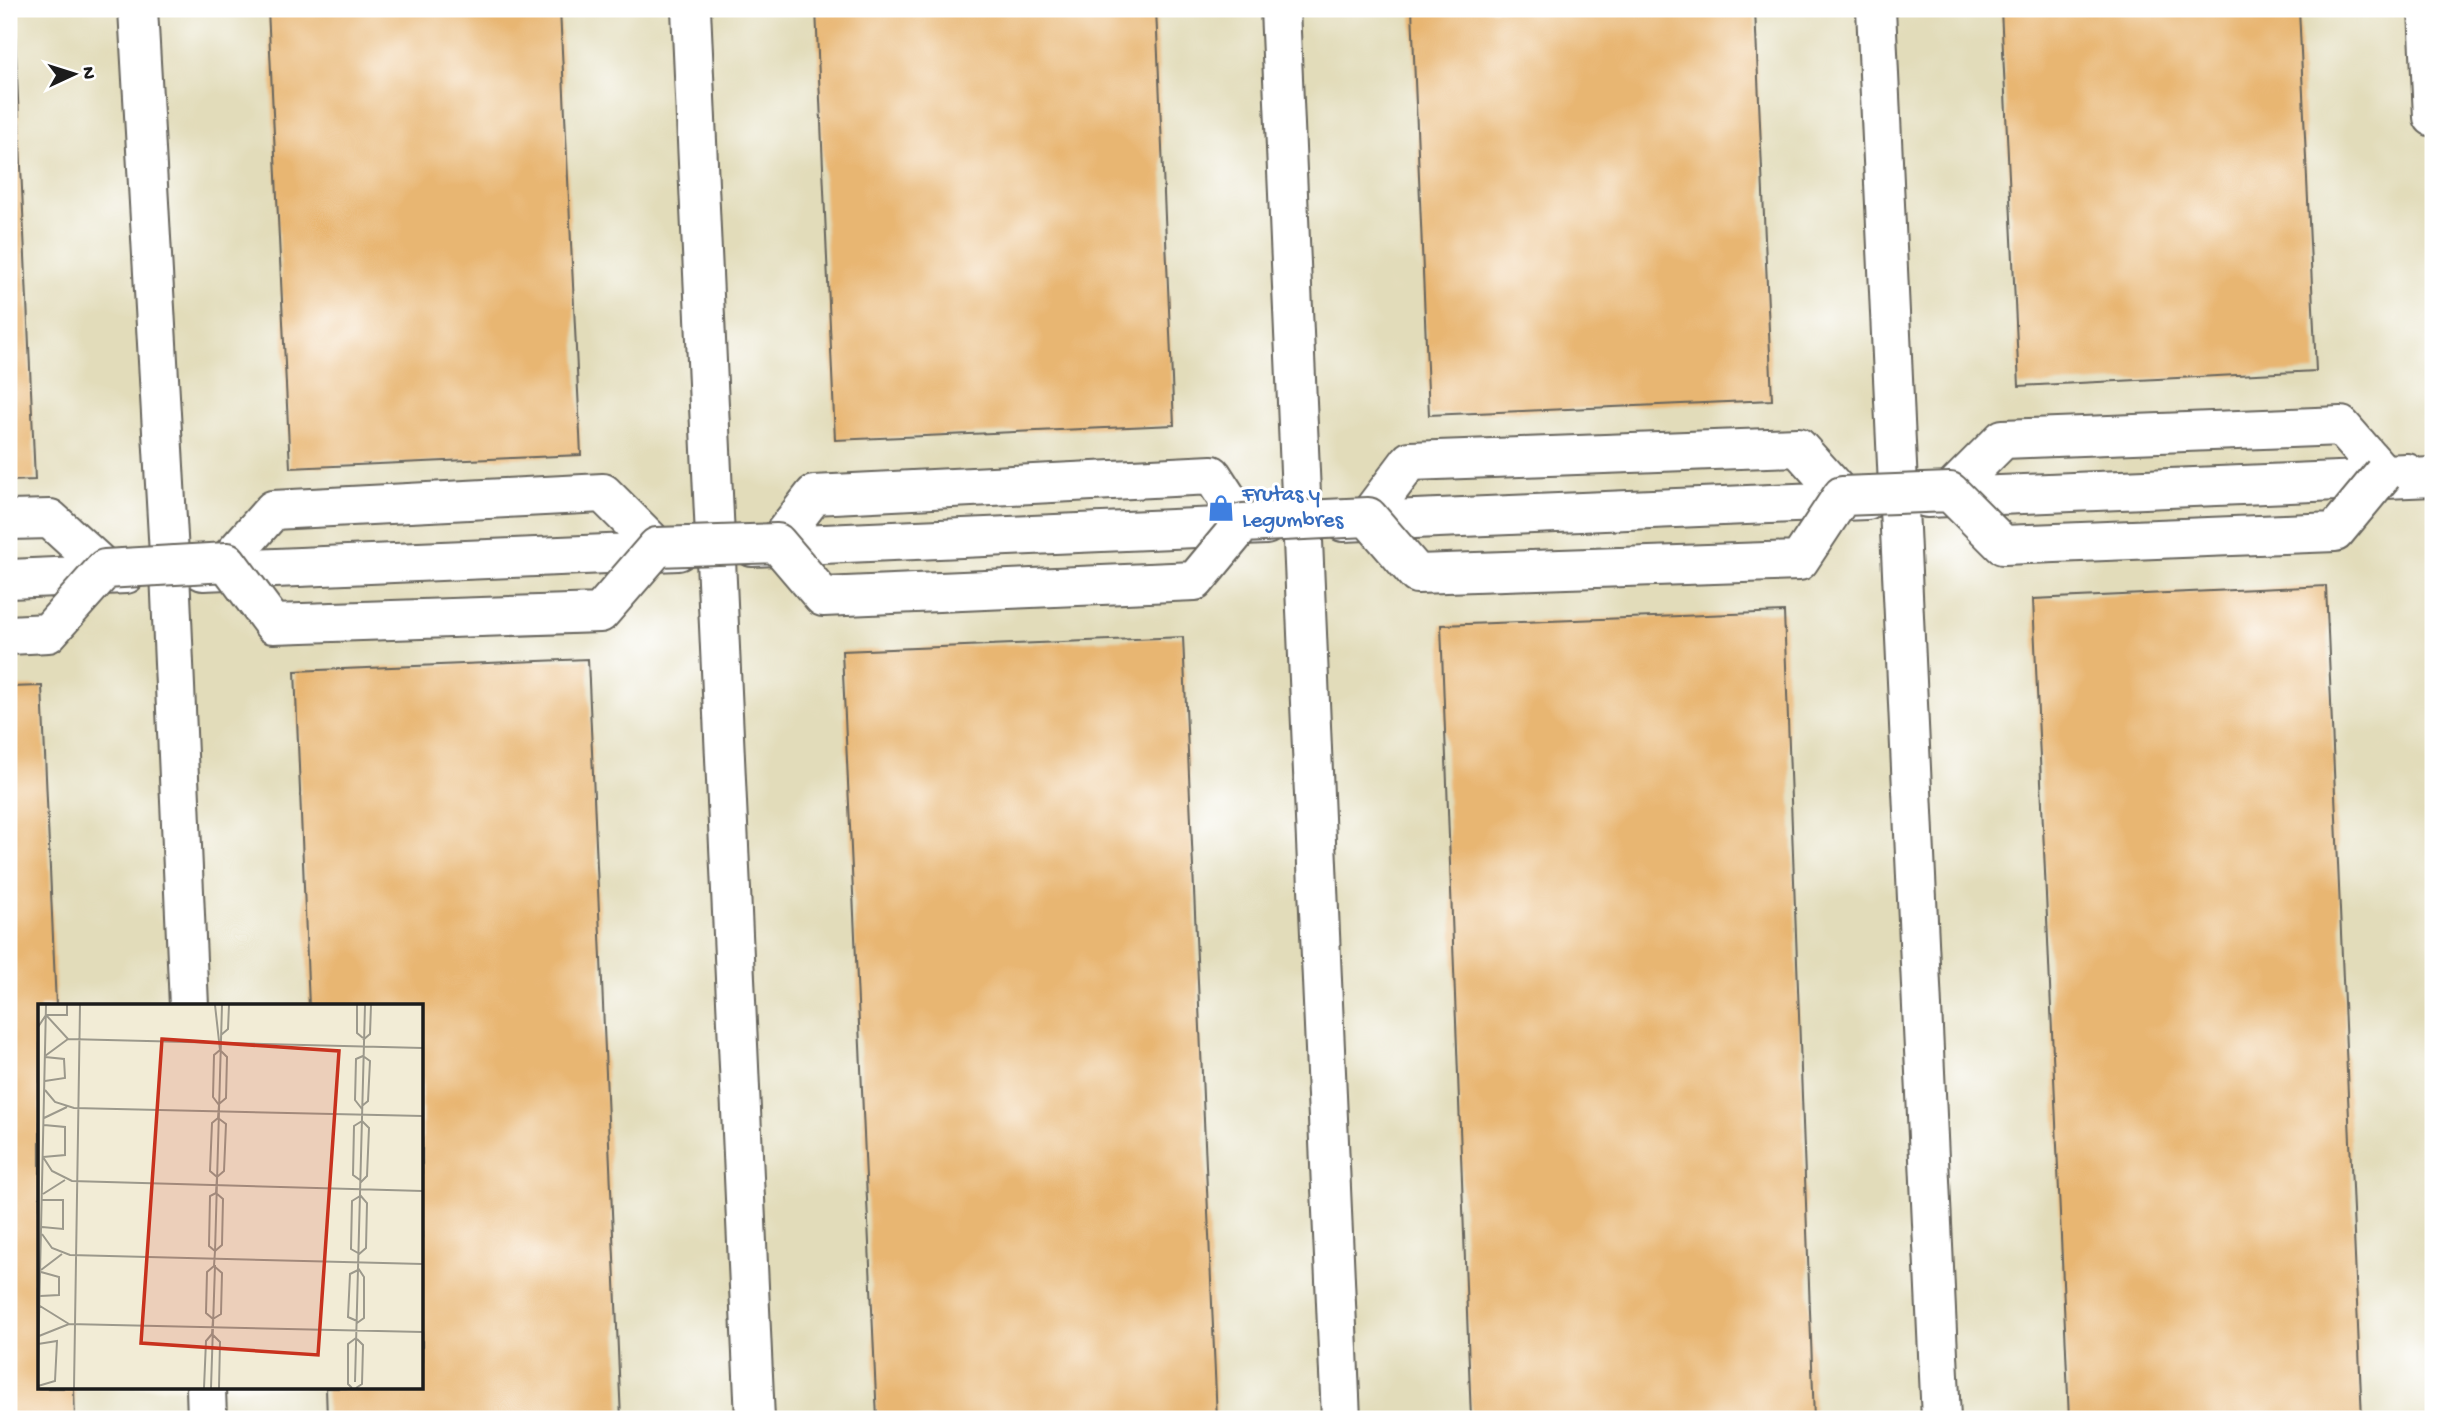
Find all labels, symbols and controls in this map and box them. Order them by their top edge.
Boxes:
north arrow [38,38,108,108]
text: N [76,66,99,80]
place label: Frutas y Legumbres [1241,482,1344,535]
shop icon: Frutas y Legumbres [1206,493,1236,523]
inset map [38,1004,424,1390]

